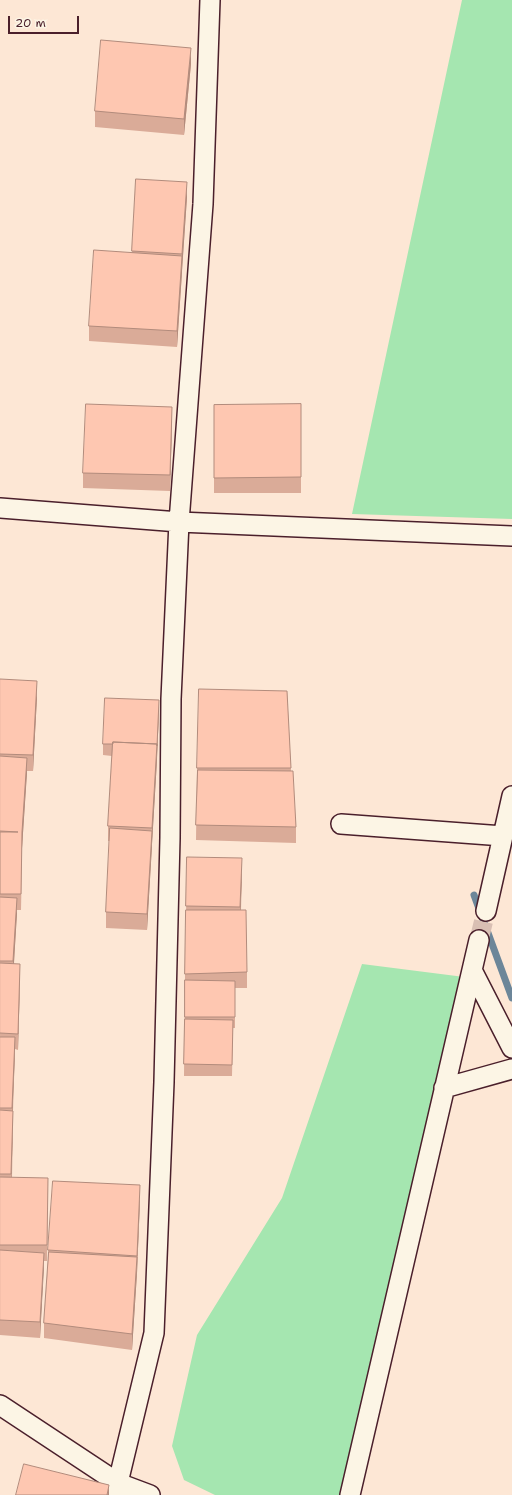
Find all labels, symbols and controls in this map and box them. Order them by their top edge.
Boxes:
scale bar [10,8,81,34]
text: 20 m [15,15,46,31]

